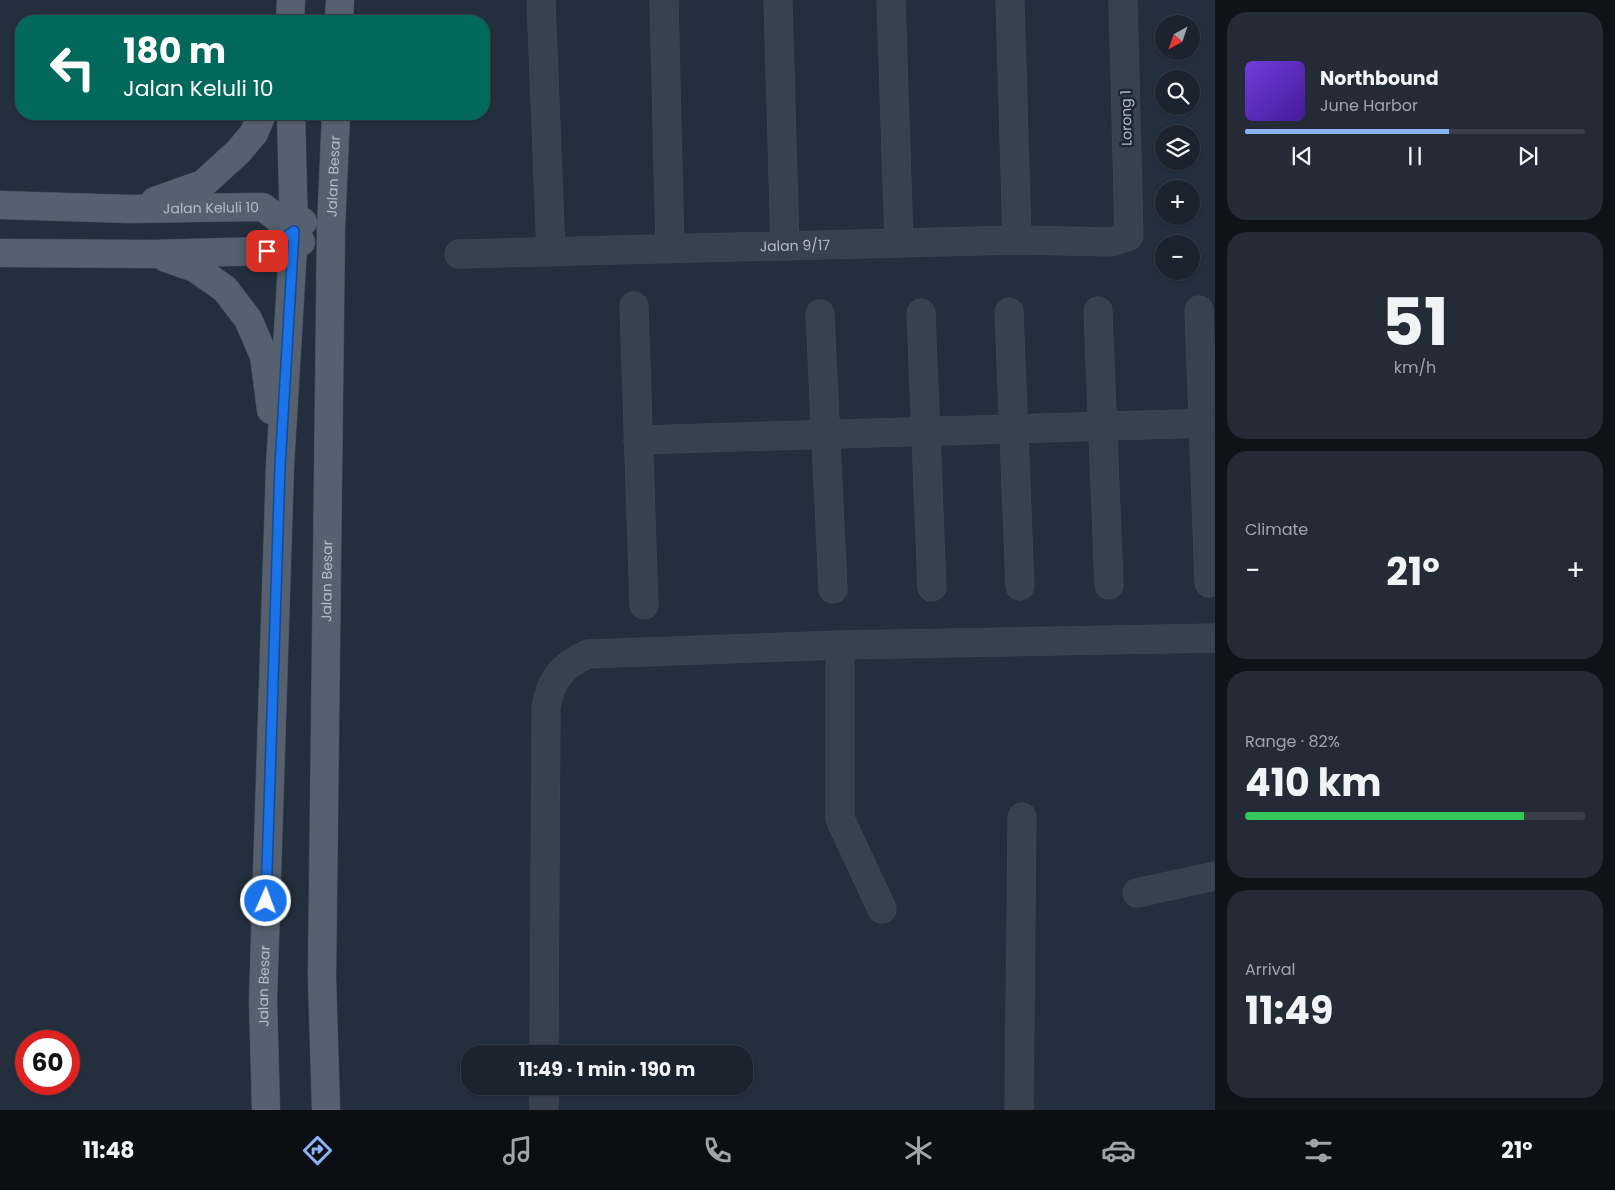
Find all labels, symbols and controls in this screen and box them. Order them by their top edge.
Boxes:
north arrow [1155,15,1200,60]
map controls [1155,15,1200,280]
text: 180 m [123,26,226,75]
icon: left [40,35,105,100]
text: Northbound [1320,65,1439,92]
button: search [1155,70,1200,115]
text: Jalan Keluli 10 [123,73,274,104]
street label: Lorong 1 [1116,90,1136,146]
text: June Harbor [1320,94,1418,117]
button: layers [1155,125,1200,170]
street label: Jalan Besar [321,135,345,217]
icon: previous [1288,142,1316,170]
icon: pause [1401,142,1429,170]
icon: next [1514,142,1542,170]
button: + [1155,180,1200,225]
street label: Jalan Keluli 10 [163,197,259,219]
pin [246,230,288,272]
street label: Jalan 9/17 [760,235,831,256]
button: − [1155,235,1200,280]
icon: arrive [253,237,281,265]
text: 51 [1382,277,1448,368]
text: km/h [1394,356,1436,379]
text: Climate [1245,518,1308,541]
street label: Jalan Besar [316,540,337,622]
text: 21° [1386,545,1440,598]
text: − [1245,551,1260,590]
text: + [1566,551,1585,590]
text: Range · 82% [1245,730,1340,753]
text: 410 km [1245,756,1382,809]
position arrow [239,874,291,926]
street label: Jalan Besar [253,945,275,1027]
text: Arrival [1245,958,1295,981]
text: 11:49 [1245,984,1333,1037]
speed limit sign: 60 [15,1030,80,1095]
text: 11:49 · 1 min · 190 m [519,1056,695,1083]
icon: directions [300,1133,335,1168]
icon: music [500,1133,535,1168]
icon: phone [700,1133,735,1168]
icon: climate [901,1133,936,1168]
icon: car [1101,1133,1136,1168]
icon: filters [1301,1133,1336,1168]
text: 11:48 [83,1135,135,1166]
text: 21° [1501,1135,1532,1166]

